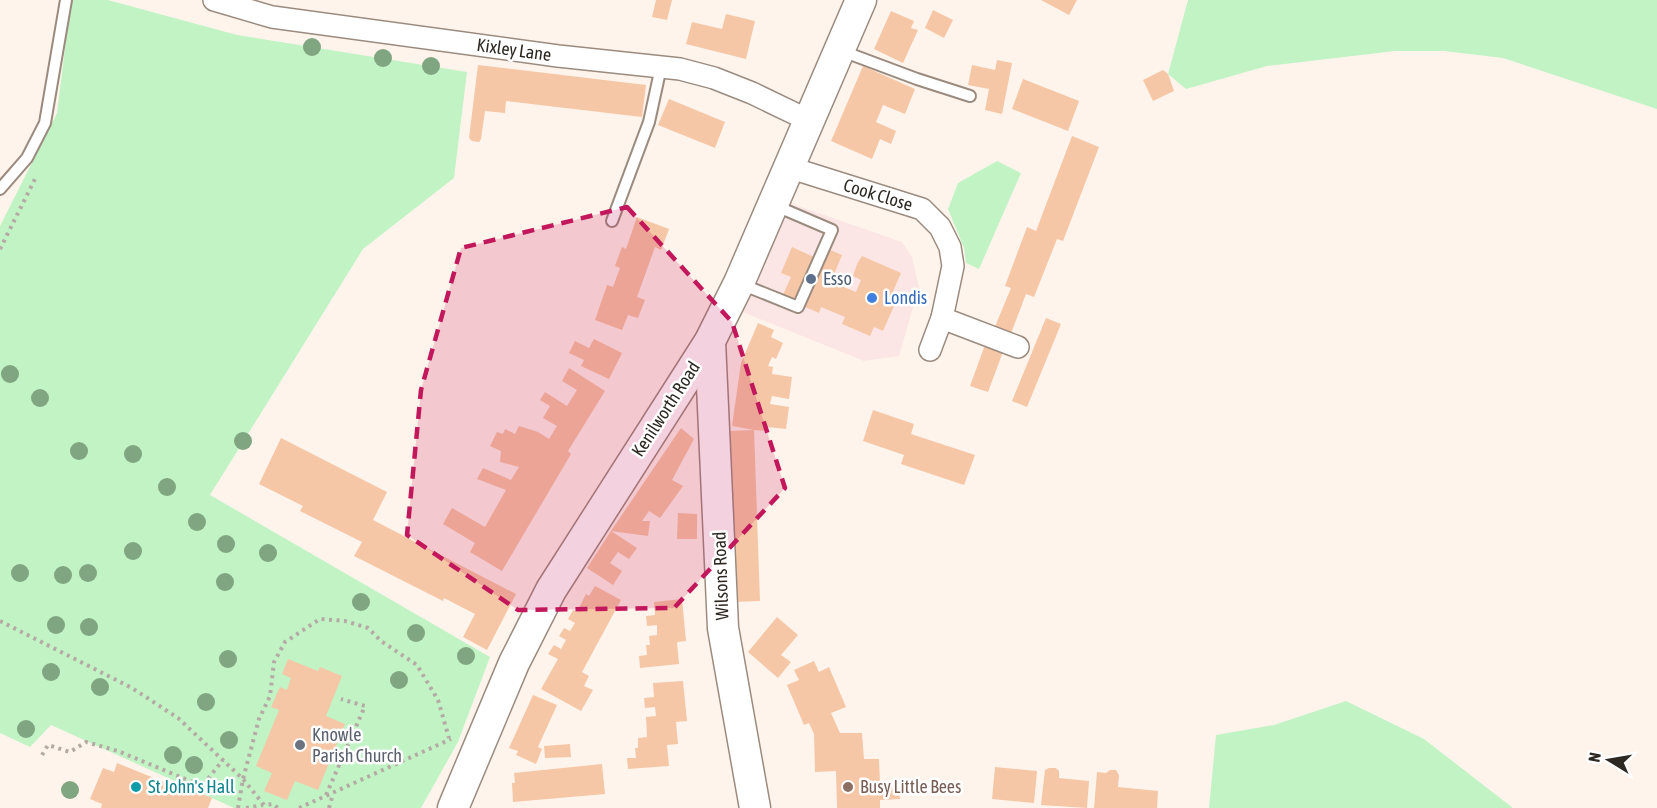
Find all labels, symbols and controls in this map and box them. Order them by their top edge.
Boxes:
street label: Kixley Lane [476,34,553,65]
street label: Cook Close [841,174,915,215]
place label: Esso [823,268,852,289]
marker: Esso [804,272,818,286]
place label: Londis [884,287,927,308]
marker: Londis [865,291,879,305]
street label: Kenilworth Road [627,357,704,460]
street label: Wilsons Road [708,531,733,621]
place label: Knowle Parish Church [312,724,402,766]
north arrow [1579,730,1639,790]
marker: Knowle Parish Church [293,738,307,752]
text: N [1585,751,1604,763]
place label: St John's Hall [148,776,235,797]
place label: Busy Little Bees [860,776,961,797]
marker: St John's Hall [129,780,143,794]
marker: Busy Little Bees [841,780,855,794]

